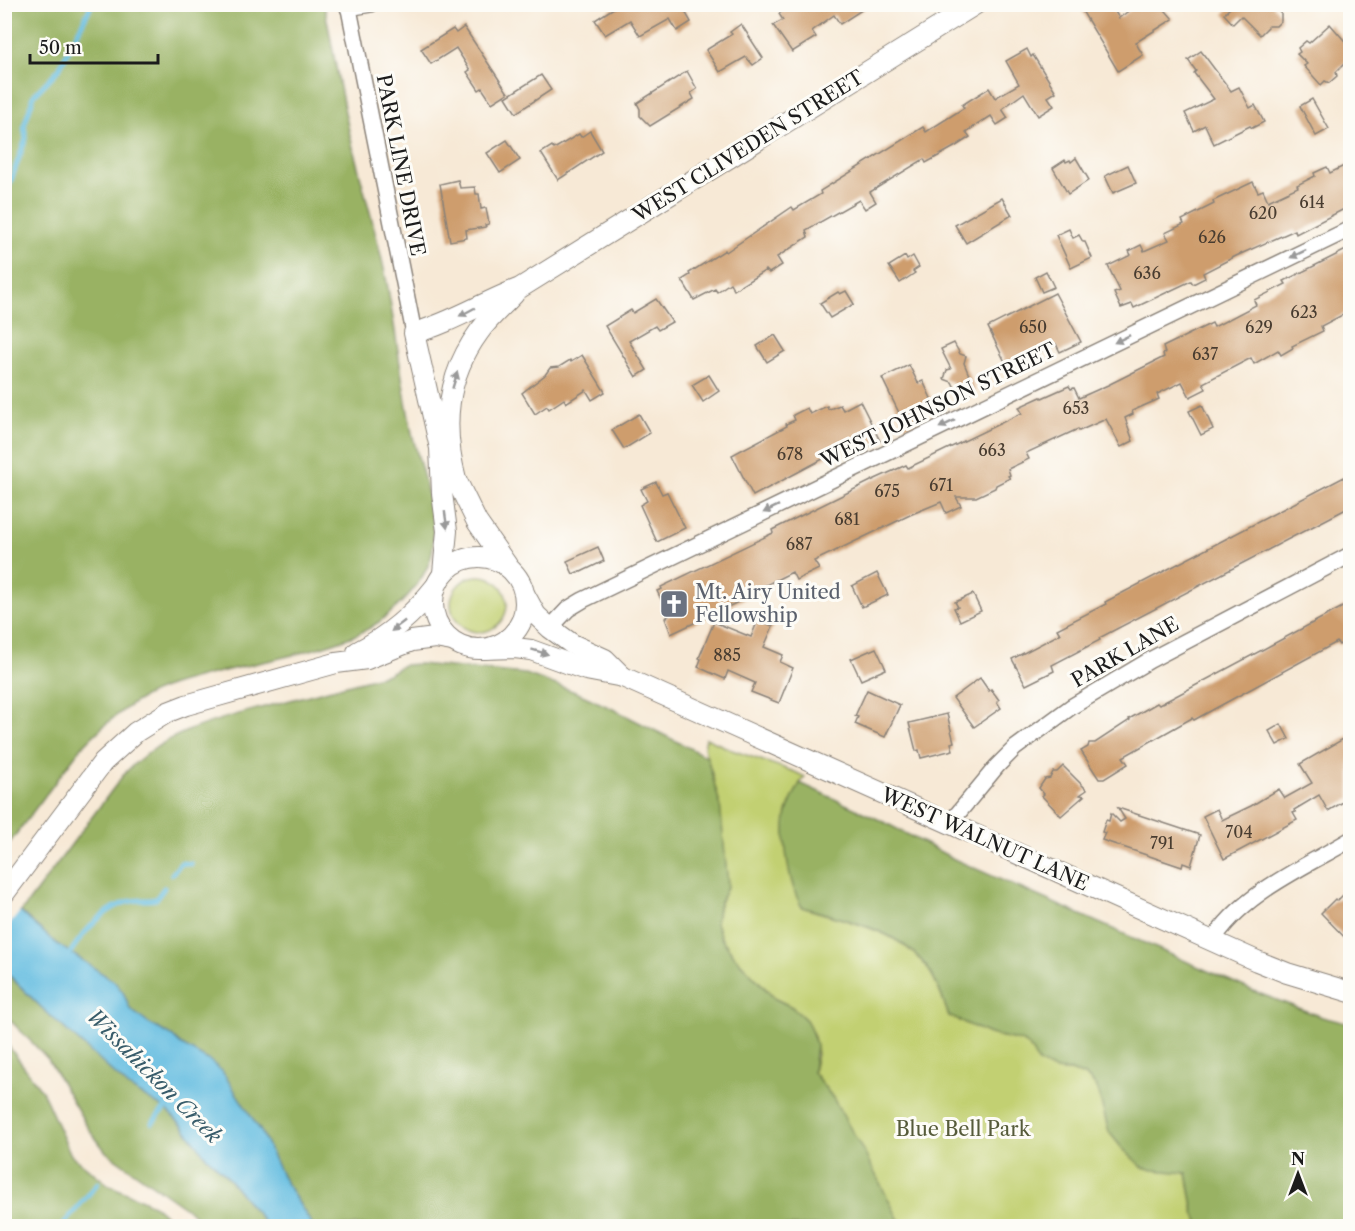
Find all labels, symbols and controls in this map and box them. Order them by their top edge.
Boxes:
scale bar [30,27,158,65]
text: 50 m [39,37,82,59]
street label: WEST CLIVEDEN STREET [627,65,868,228]
street label: PARK LINE DRIVE [372,72,430,258]
house number: 614 [1299,192,1325,212]
house number: 620 [1249,203,1277,223]
house number: 626 [1198,227,1226,247]
one-way arrow [1289,250,1306,259]
house number: 636 [1133,263,1161,283]
house number: 623 [1290,302,1318,322]
one-way arrow [459,307,476,317]
house number: 650 [1019,317,1047,337]
house number: 629 [1245,317,1273,337]
one-way arrow [1114,335,1131,344]
street label: WEST JOHNSON STREET [815,337,1060,473]
house number: 637 [1192,344,1218,364]
one-way arrow [451,371,461,389]
house number: 653 [1063,398,1089,418]
one-way arrow [938,419,956,429]
house number: 663 [978,440,1006,460]
house number: 678 [777,444,803,464]
house number: 671 [929,475,953,495]
house number: 675 [874,481,900,501]
one-way arrow [763,505,780,514]
house number: 681 [834,509,860,529]
one-way arrow [441,511,450,530]
house number: 687 [786,534,812,554]
place label: Mt. Airy United Fellowship [695,580,841,627]
church icon: Mt. Airy United Fellowship [658,588,690,620]
street label: PARK LANE [1067,612,1183,692]
one-way arrow [390,619,406,632]
house number: 885 [713,645,741,665]
one-way arrow [531,648,549,657]
street label: WEST WALNUT LANE [876,782,1093,896]
house number: 704 [1225,822,1253,842]
house number: 791 [1150,833,1174,853]
water label: Wissahickon Creek [82,1003,227,1148]
park label: Blue Bell Park [896,1117,1032,1141]
north arrow [1268,1144,1328,1204]
text: N [1291,1149,1305,1169]

